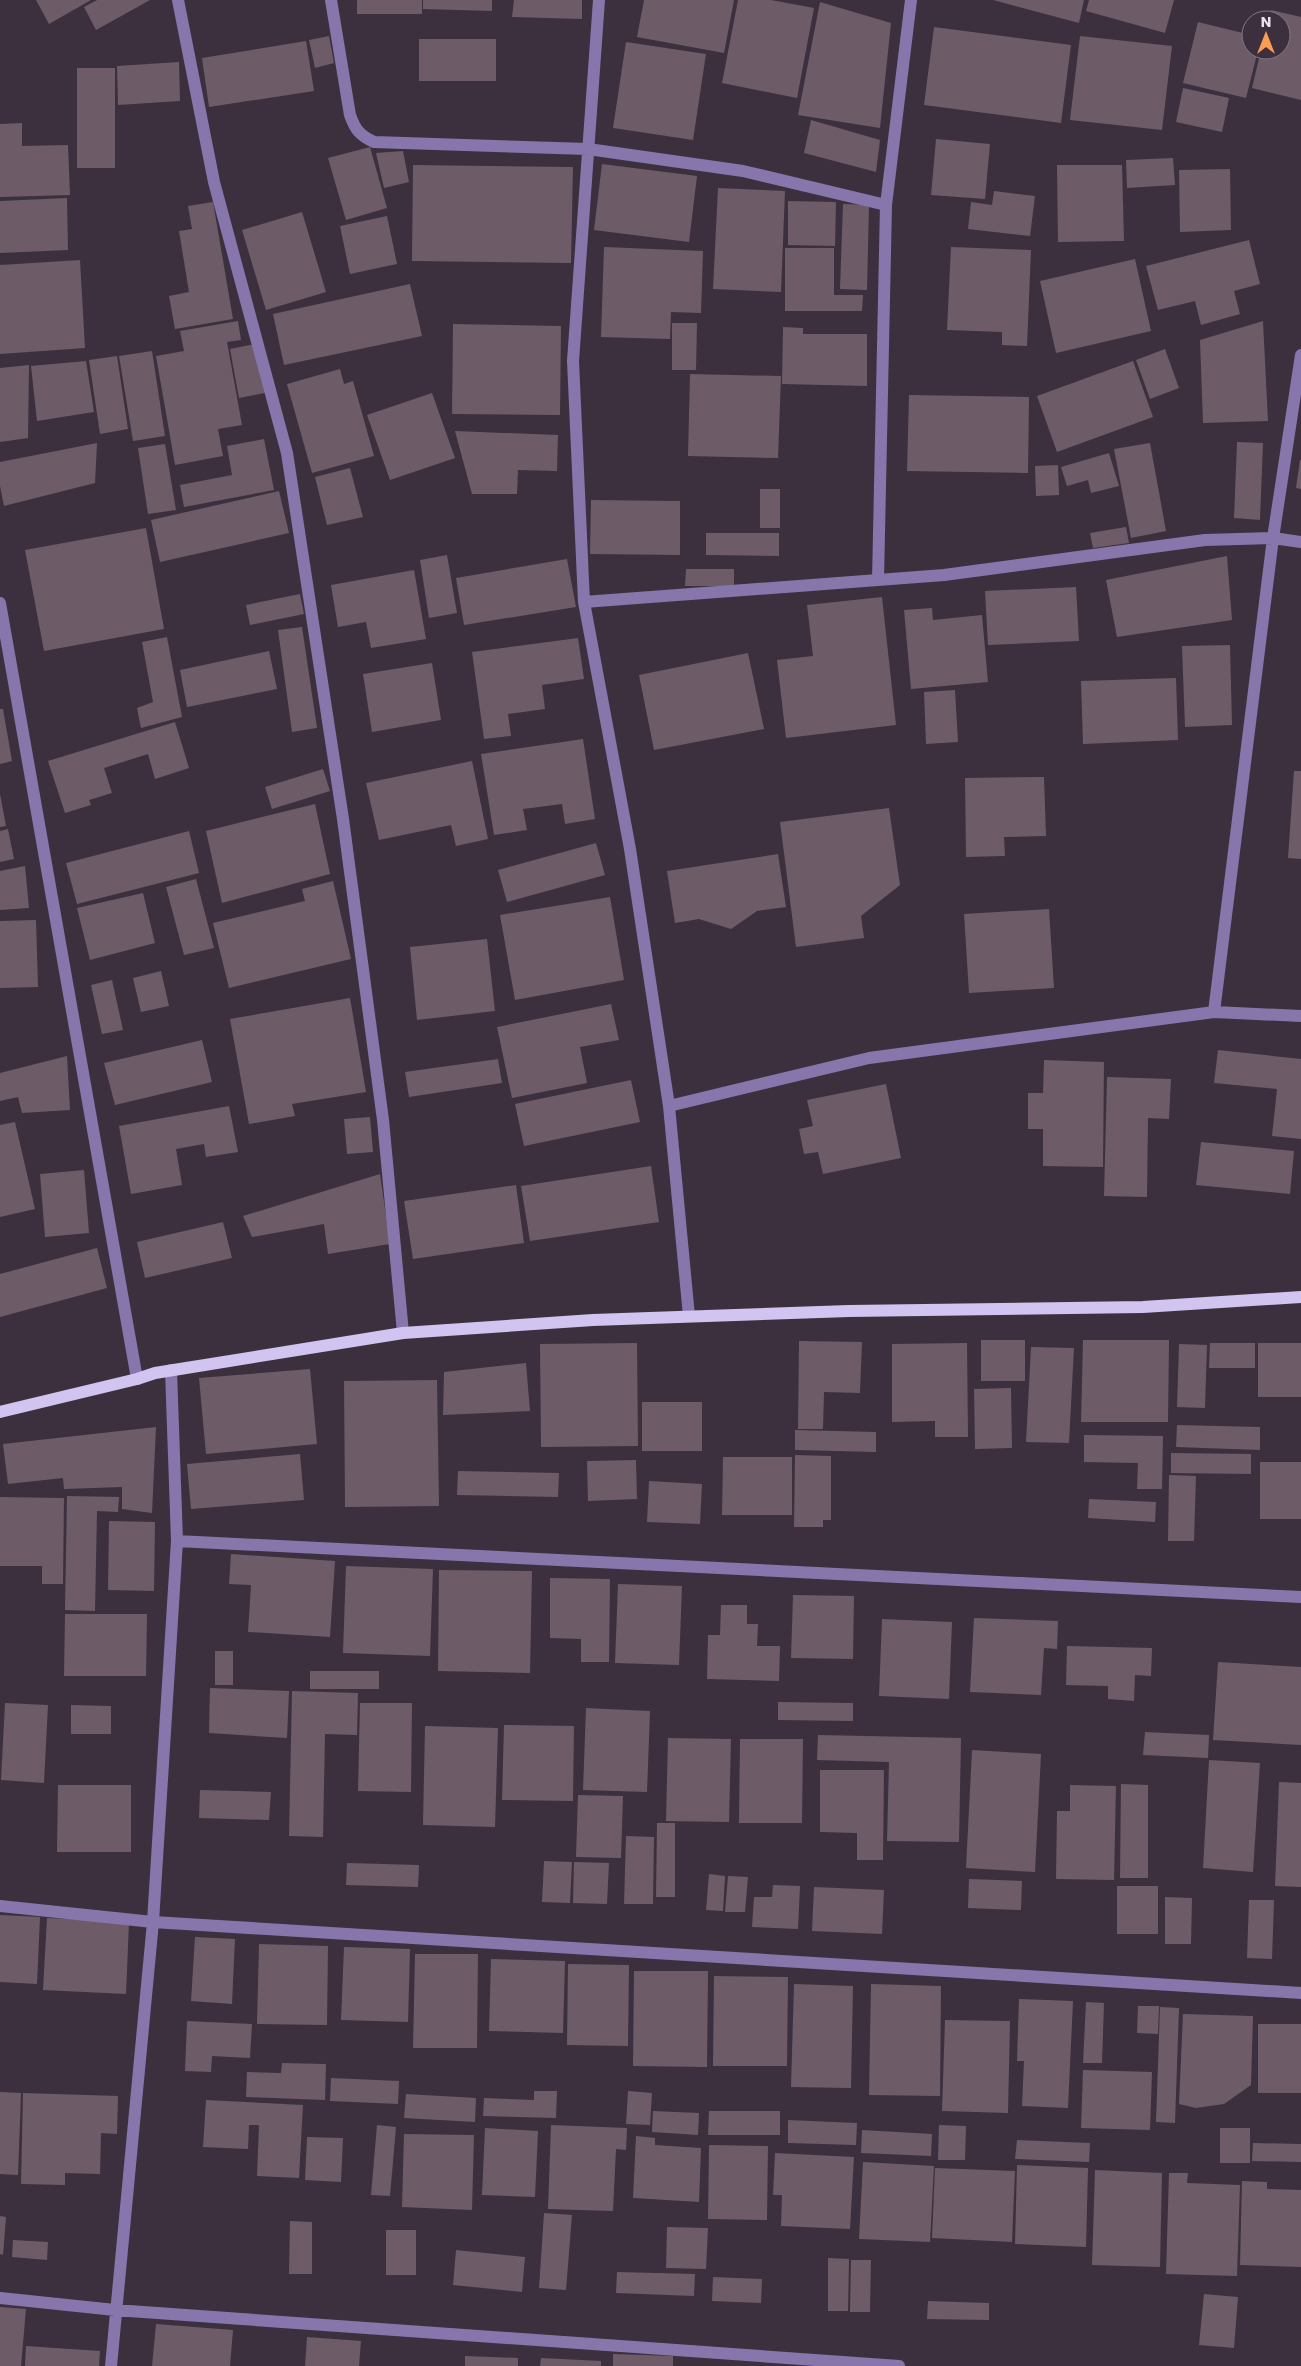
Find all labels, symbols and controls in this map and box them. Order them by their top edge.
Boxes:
north arrow [1241,10,1291,60]
text: N [1261,12,1271,32]

